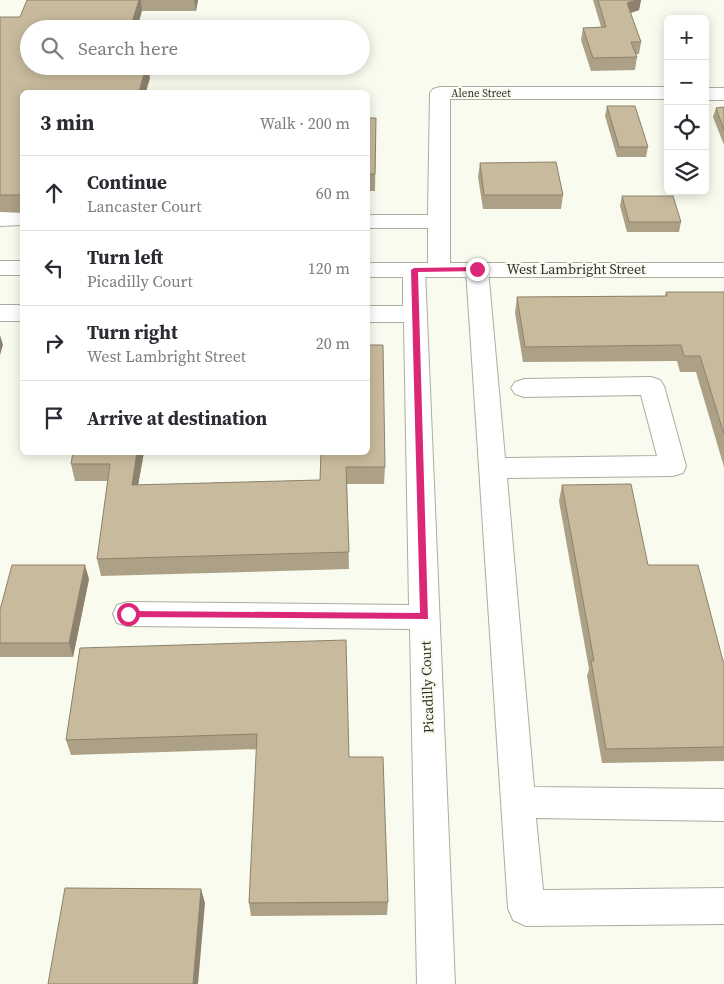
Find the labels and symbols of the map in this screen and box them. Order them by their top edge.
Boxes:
street label: Alene Street [451,86,511,101]
route end [466,258,489,281]
street label: West Lambright Street [506,259,646,279]
route start [117,603,140,626]
street label: Picadilly Court [415,640,439,734]

